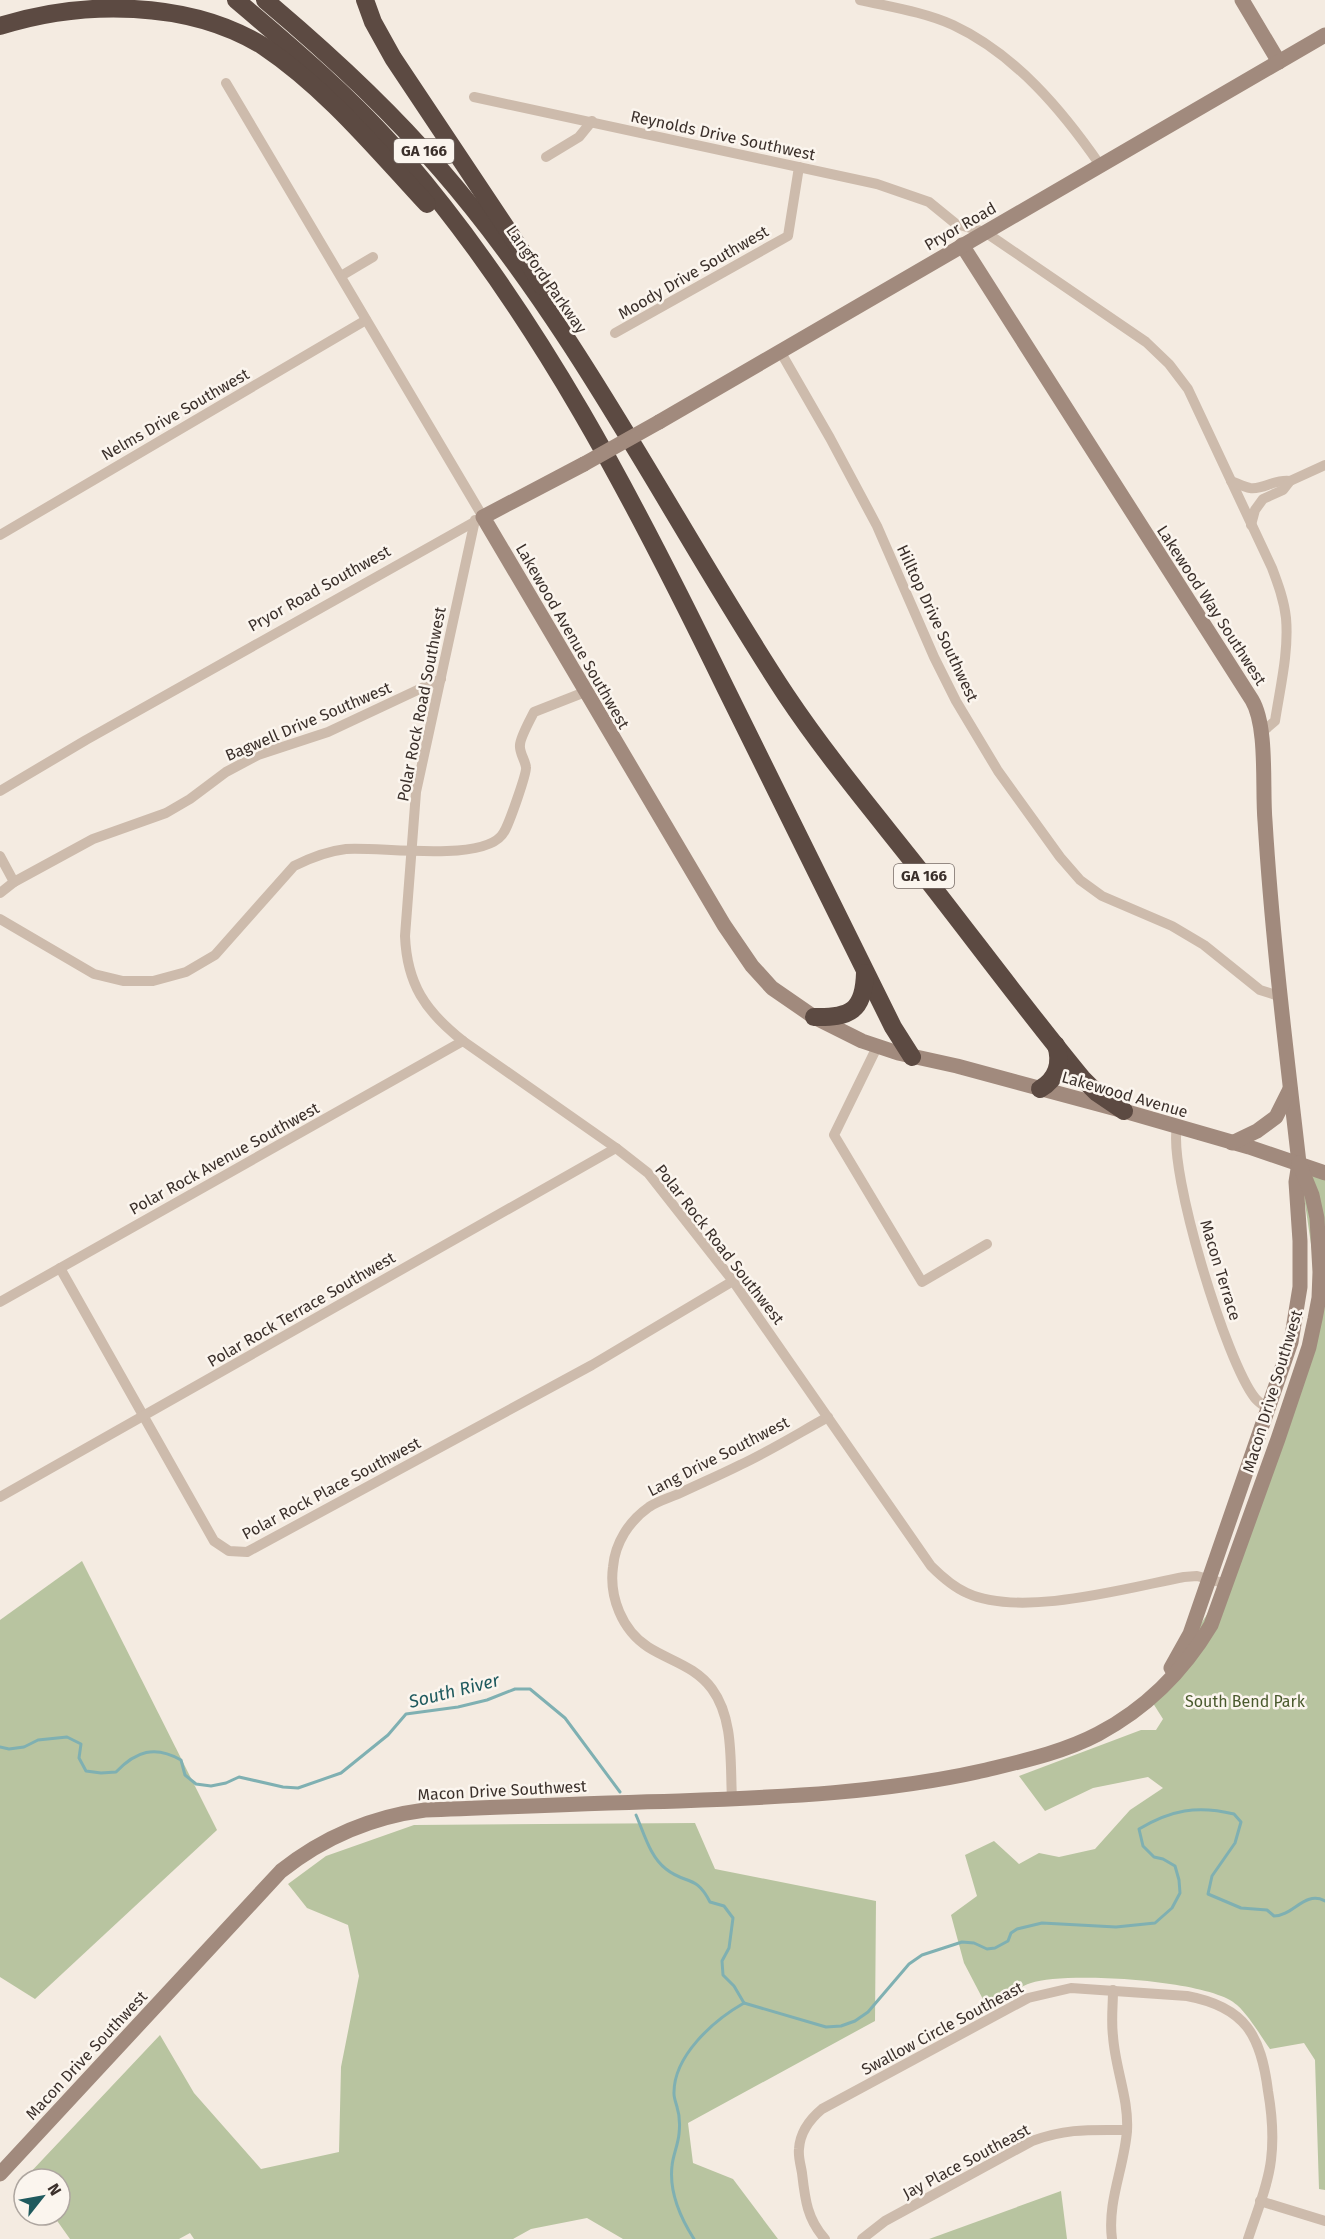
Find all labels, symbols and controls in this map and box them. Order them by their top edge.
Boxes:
street label: Reynolds Drive Southwest [629,107,817,164]
road number: GA 166 [394,139,454,163]
street label: Pryor Road [921,198,999,255]
street label: Moody Drive Southwest [615,221,772,323]
street label: Langford Parkway [502,222,591,337]
street label: Nelms Drive Southwest [98,364,253,465]
street label: Lakewood Way Southwest [1153,522,1270,689]
street label: Lakewood Avenue Southwest [512,540,634,732]
street label: Pryor Road Southwest [245,541,394,635]
street label: Hilltop Drive Southwest [893,542,982,705]
street label: Polar Rock Road Southwest [393,605,450,803]
street label: Bagwell Drive Southwest [222,678,394,765]
road number: GA 166 [894,864,954,888]
street label: Lakewood Avenue [1060,1067,1190,1122]
street label: Polar Rock Avenue Southwest [126,1098,323,1219]
street label: Polar Rock Road Southwest [651,1161,788,1328]
street label: Macon Terrace [1196,1218,1245,1323]
street label: Polar Rock Terrace Southwest [204,1248,399,1371]
street label: Macon Drive Southwest [1239,1307,1306,1475]
street label: Lang Drive Southwest [644,1412,792,1500]
street label: Polar Rock Place Southwest [239,1433,424,1544]
water label: South River [405,1669,503,1713]
park label: South Bend Park [1185,1692,1306,1711]
street label: Macon Drive Southwest [417,1777,587,1804]
street label: Swallow Circle Southeast [858,1978,1026,2079]
street label: Macon Drive Southwest [22,1987,151,2124]
street label: Jay Place Southeast [899,2120,1033,2203]
north arrow [12,2167,72,2227]
text: N [44,2180,65,2199]

